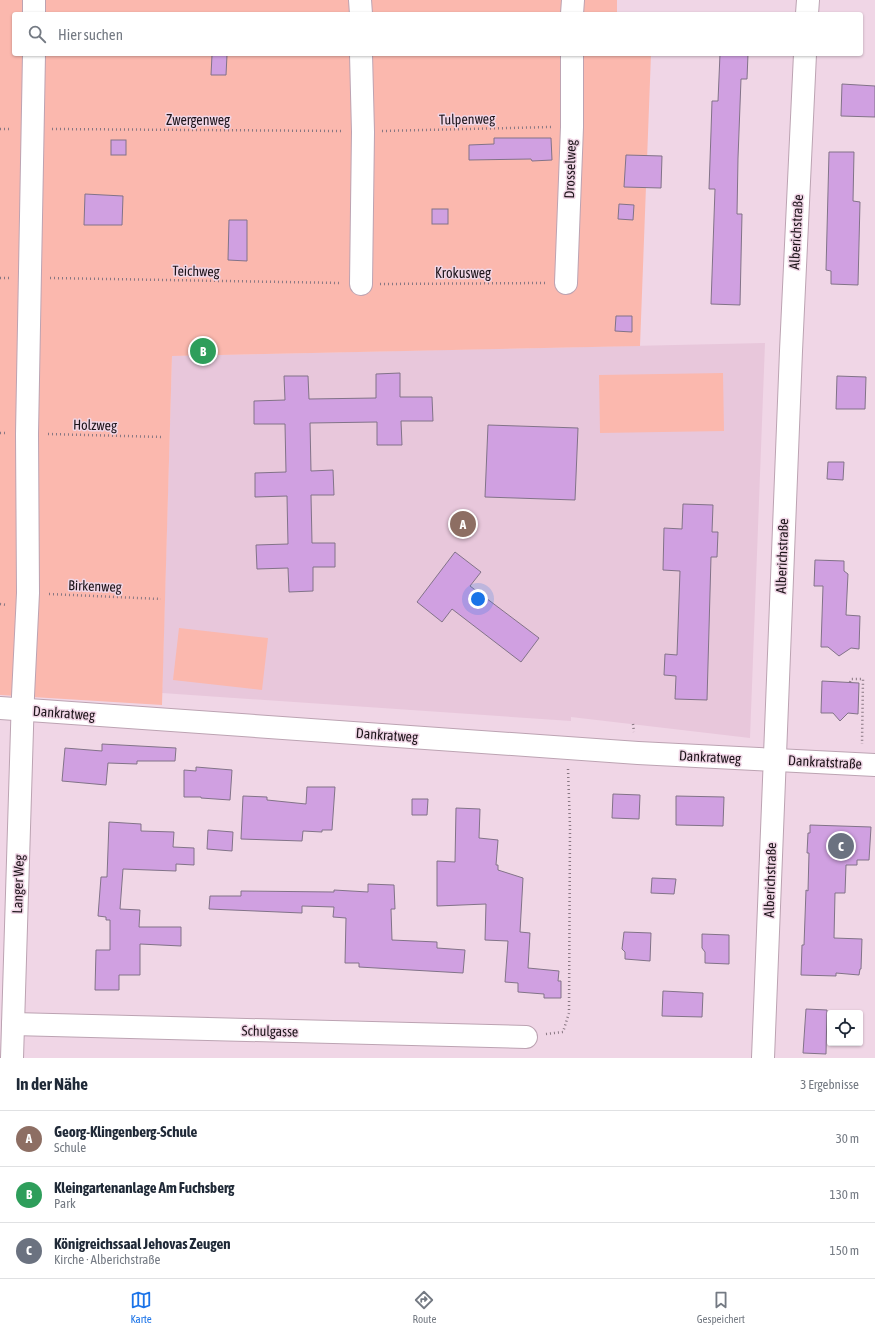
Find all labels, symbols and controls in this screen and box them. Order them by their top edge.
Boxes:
search box [12,12,863,56]
icon: search [26,23,48,45]
text: Hier suchen [58,26,123,43]
street label: Tulpenweg [439,111,495,127]
street label: Zwergenweg [166,112,230,128]
street label: Drosselweg [561,139,579,199]
street label: Alberichstraße [786,194,806,270]
street label: Teichweg [172,263,220,279]
street label: Krokusweg [435,265,491,281]
pin: B [190,336,216,366]
street label: Holzweg [73,417,117,433]
pin: A [450,509,476,539]
street label: Alberichstraße [773,518,791,594]
street label: Birkenweg [68,577,122,595]
your location [468,589,488,609]
street label: Dankratweg [32,703,96,723]
street label: Dankratweg [355,725,419,745]
street label: Dankratweg [678,747,742,767]
street label: Dankratstraße [788,752,862,772]
pin: C [828,831,854,861]
street label: Alberichstraße [761,842,779,918]
street label: Langer Weg [9,854,27,914]
map controls [827,1010,863,1046]
button: locate [827,1010,863,1046]
street label: Schulgasse [242,1023,298,1039]
text: In der Nähe [16,1074,88,1094]
text: 3 Ergebnisse [800,1077,859,1092]
text: Georg-Klingenberg-Schule [54,1123,197,1140]
text: A [26,1131,32,1146]
text: 30 m [836,1131,859,1146]
text: Schule [54,1140,86,1155]
text: Kleingartenanlage Am Fuchsberg [54,1179,234,1196]
text: B [26,1187,32,1202]
text: 130 m [830,1187,859,1202]
text: Park [54,1196,76,1211]
text: Königreichssaal Jehovas Zeugen [54,1235,231,1252]
text: C [26,1243,32,1258]
text: 150 m [830,1243,859,1258]
text: Kirche · Alberichstraße [54,1252,160,1267]
tab: Karte [130,1289,152,1325]
tab: Route [412,1289,436,1325]
tab: Gespeichert [697,1289,745,1325]

